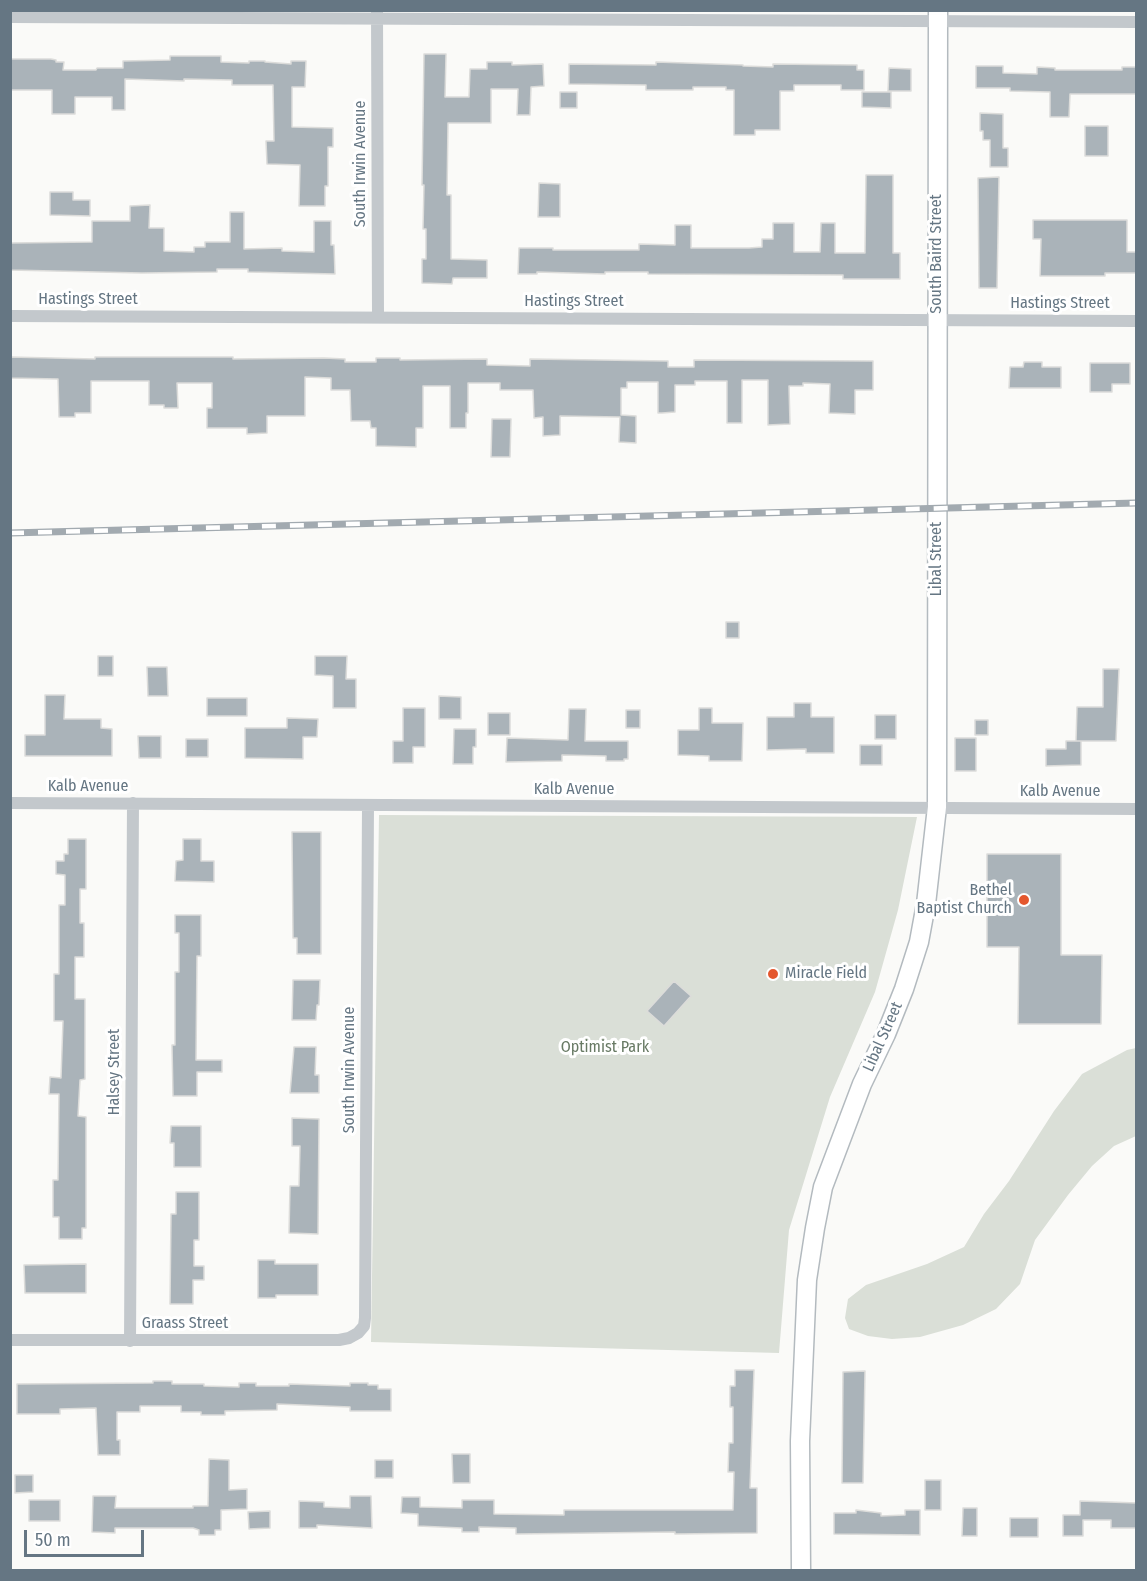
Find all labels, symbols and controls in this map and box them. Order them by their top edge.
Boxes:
street label: South Irwin Avenue [351,101,371,227]
street label: South Baird Street [927,194,947,314]
street label: Hastings Street [38,290,138,310]
street label: Hastings Street [524,292,624,312]
street label: Hastings Street [1010,294,1110,314]
street label: Libal Street [927,522,947,596]
street label: Kalb Avenue [48,777,128,797]
street label: Kalb Avenue [534,780,614,800]
street label: Kalb Avenue [1020,782,1100,802]
place label: Bethel Baptist Church [917,881,1012,919]
marker: Bethel Baptist Church [1017,893,1031,907]
place label: Miracle Field [785,964,867,984]
marker: Miracle Field [766,967,780,981]
street label: Libal Street [859,999,907,1075]
street label: South Irwin Avenue [340,1007,360,1133]
street label: Halsey Street [105,1029,125,1115]
park label: Optimist Park [561,1038,649,1058]
street label: Graass Street [142,1314,228,1334]
scale bar [27,1518,147,1556]
text: 50 m [35,1529,71,1551]

